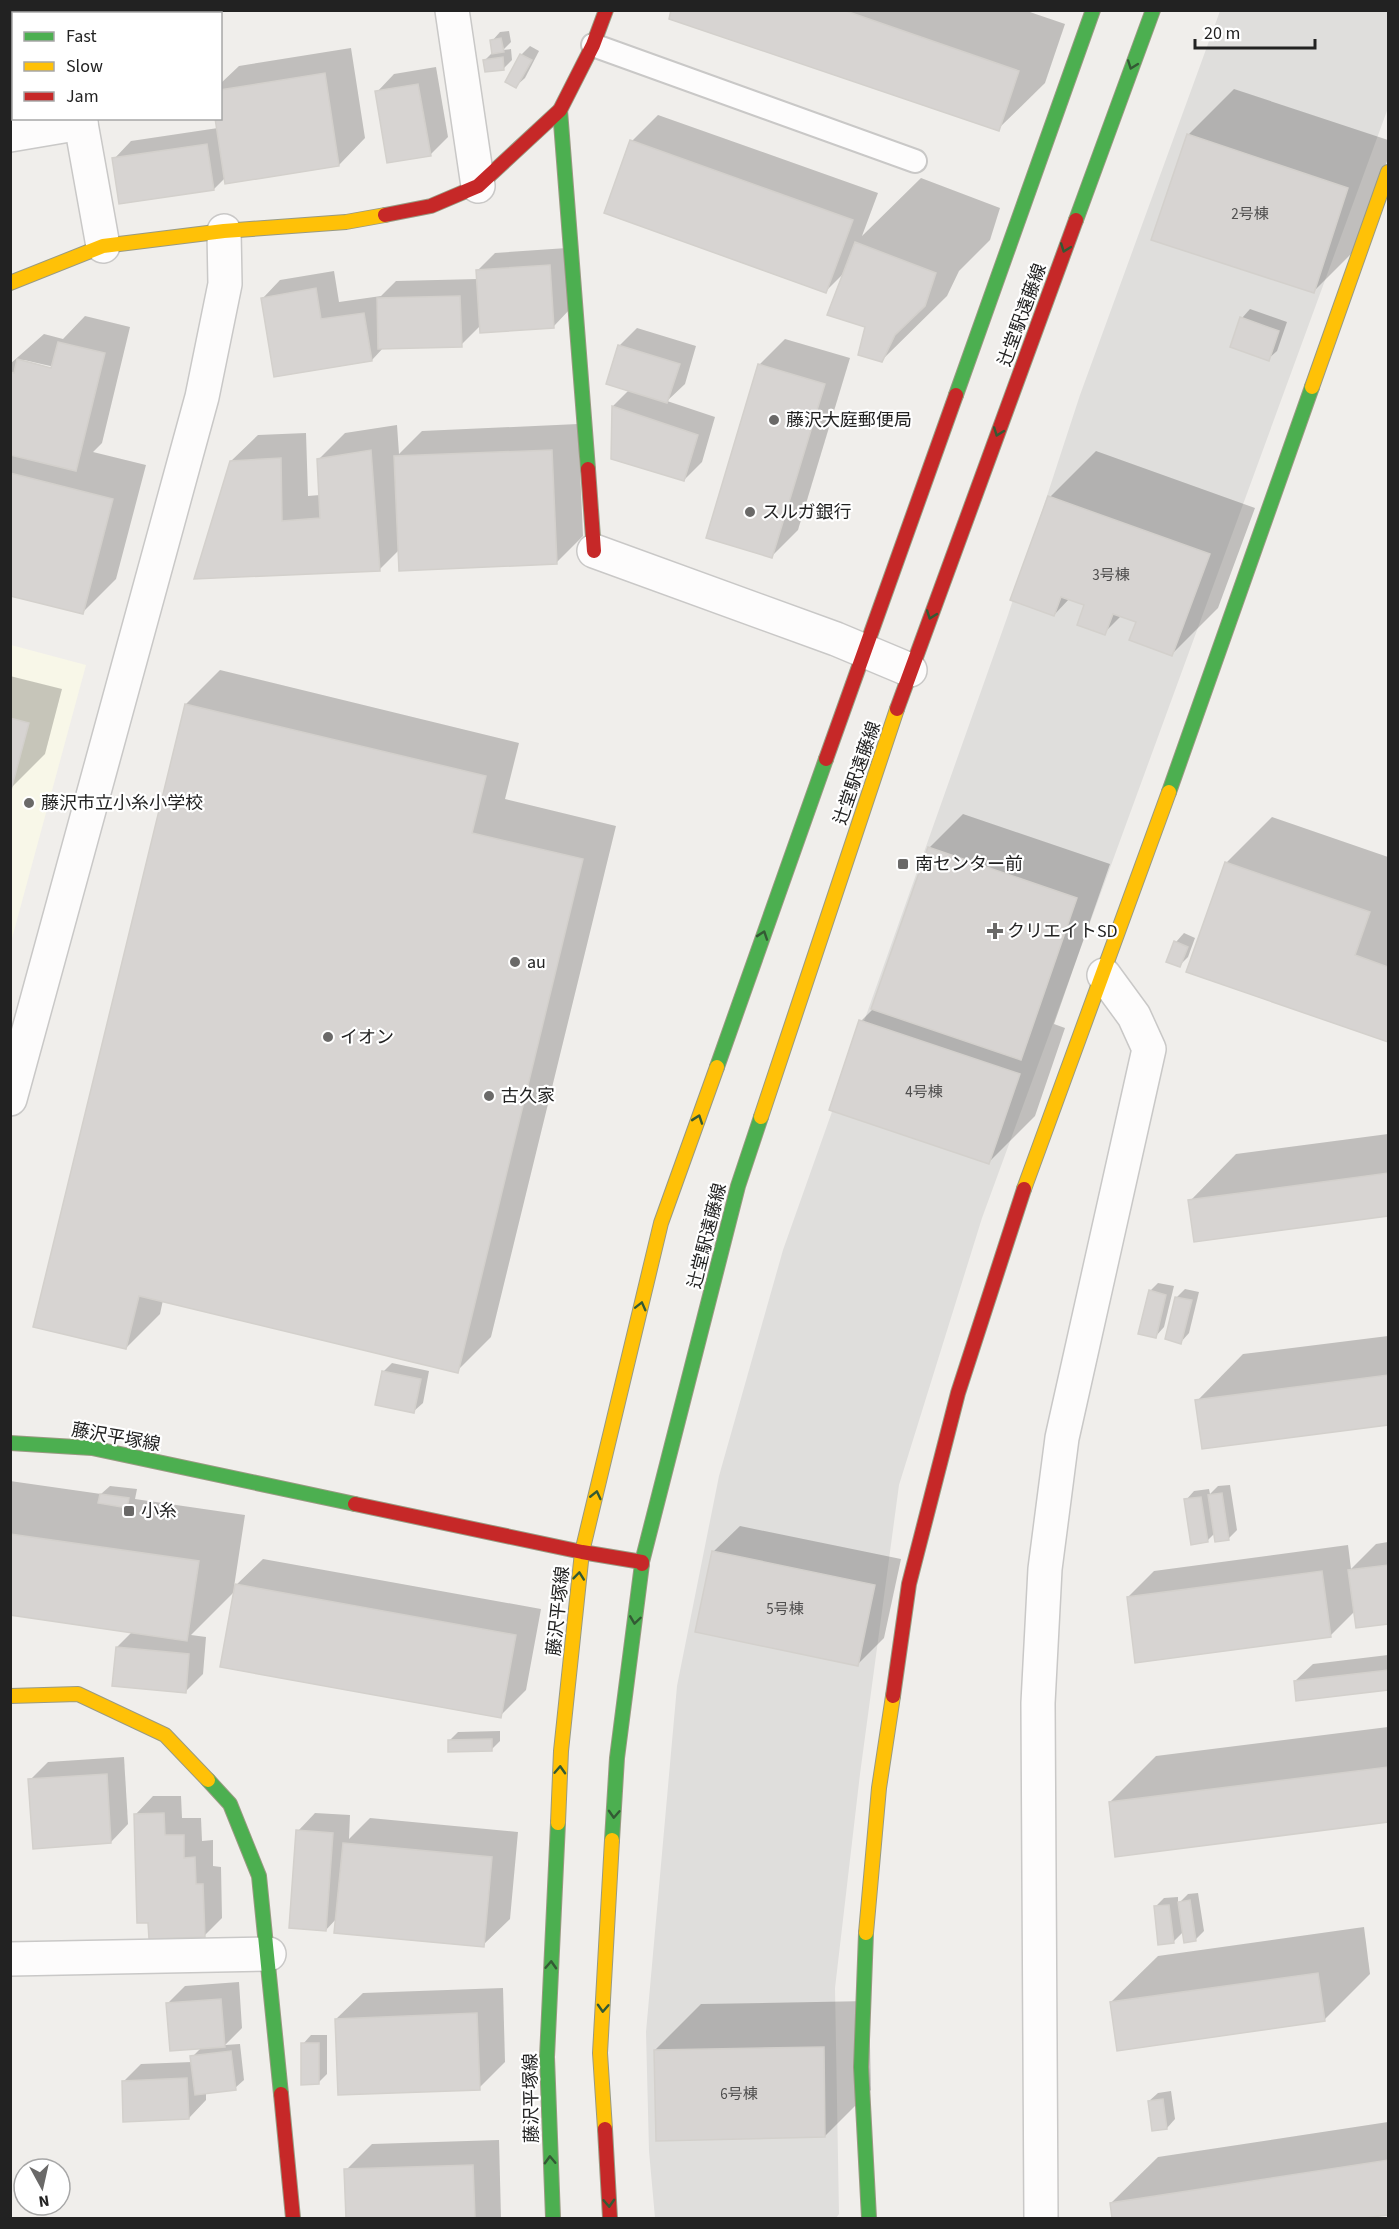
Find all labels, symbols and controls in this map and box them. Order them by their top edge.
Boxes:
legend [12,12,222,120]
scale bar [1195,12,1315,50]
text: 20 m [1204,21,1240,46]
text: Fast [66,24,97,49]
text: Slow [66,54,103,79]
one-way arrow [1127,60,1140,70]
text: Jam [66,84,99,109]
house number: 2号棟 [1231,204,1269,225]
one-way arrow [1060,243,1073,253]
street label: 辻堂駅遠藤線 [992,260,1053,370]
place label: 藤沢大庭郵便局 [786,408,912,433]
marker: 藤沢大庭郵便局 [767,413,781,427]
one-way arrow [993,425,1005,436]
place label: スルガ銀行 [762,500,851,525]
marker: スルガ銀行 [743,505,757,519]
house number: 3号棟 [1092,565,1130,586]
one-way arrow [925,609,938,619]
street label: 辻堂駅遠藤線 [828,718,887,828]
place label: 藤沢市立小糸小学校 [41,791,203,816]
marker: 藤沢市立小糸小学校 [22,796,36,810]
place label: 南センター前 [915,852,1023,877]
marker: 南センター前 [896,857,910,871]
place label: クリエイトSD [1007,919,1118,944]
marker: クリエイトSD [988,924,1002,938]
one-way arrow [755,931,768,941]
place label: au [527,950,546,975]
marker: au [508,955,522,969]
place label: イオン [340,1025,394,1050]
marker: イオン [321,1030,335,1044]
house number: 4号棟 [905,1082,943,1103]
place label: 古久家 [501,1084,555,1109]
marker: 古久家 [482,1089,496,1103]
one-way arrow [690,1114,703,1125]
street label: 辻堂駅遠藤線 [682,1181,733,1292]
one-way arrow [634,1301,647,1311]
street label: 藤沢平塚線 [69,1417,162,1458]
one-way arrow [588,1491,601,1501]
place label: 小糸 [141,1499,177,1524]
marker: 小糸 [122,1504,136,1518]
street label: 藤沢平塚線 [541,1565,576,1657]
one-way arrow [573,1572,585,1581]
house number: 5号棟 [766,1599,804,1620]
one-way arrow [629,1615,641,1624]
one-way arrow [554,1766,567,1775]
one-way arrow [608,1809,621,1818]
one-way arrow [545,1961,557,1970]
one-way arrow [596,2004,609,2013]
street label: 藤沢平塚線 [518,2053,545,2143]
house number: 6号棟 [720,2084,758,2105]
one-way arrow [544,2156,557,2165]
north arrow [12,2157,72,2217]
text: N [37,2189,51,2212]
one-way arrow [602,2199,615,2208]

